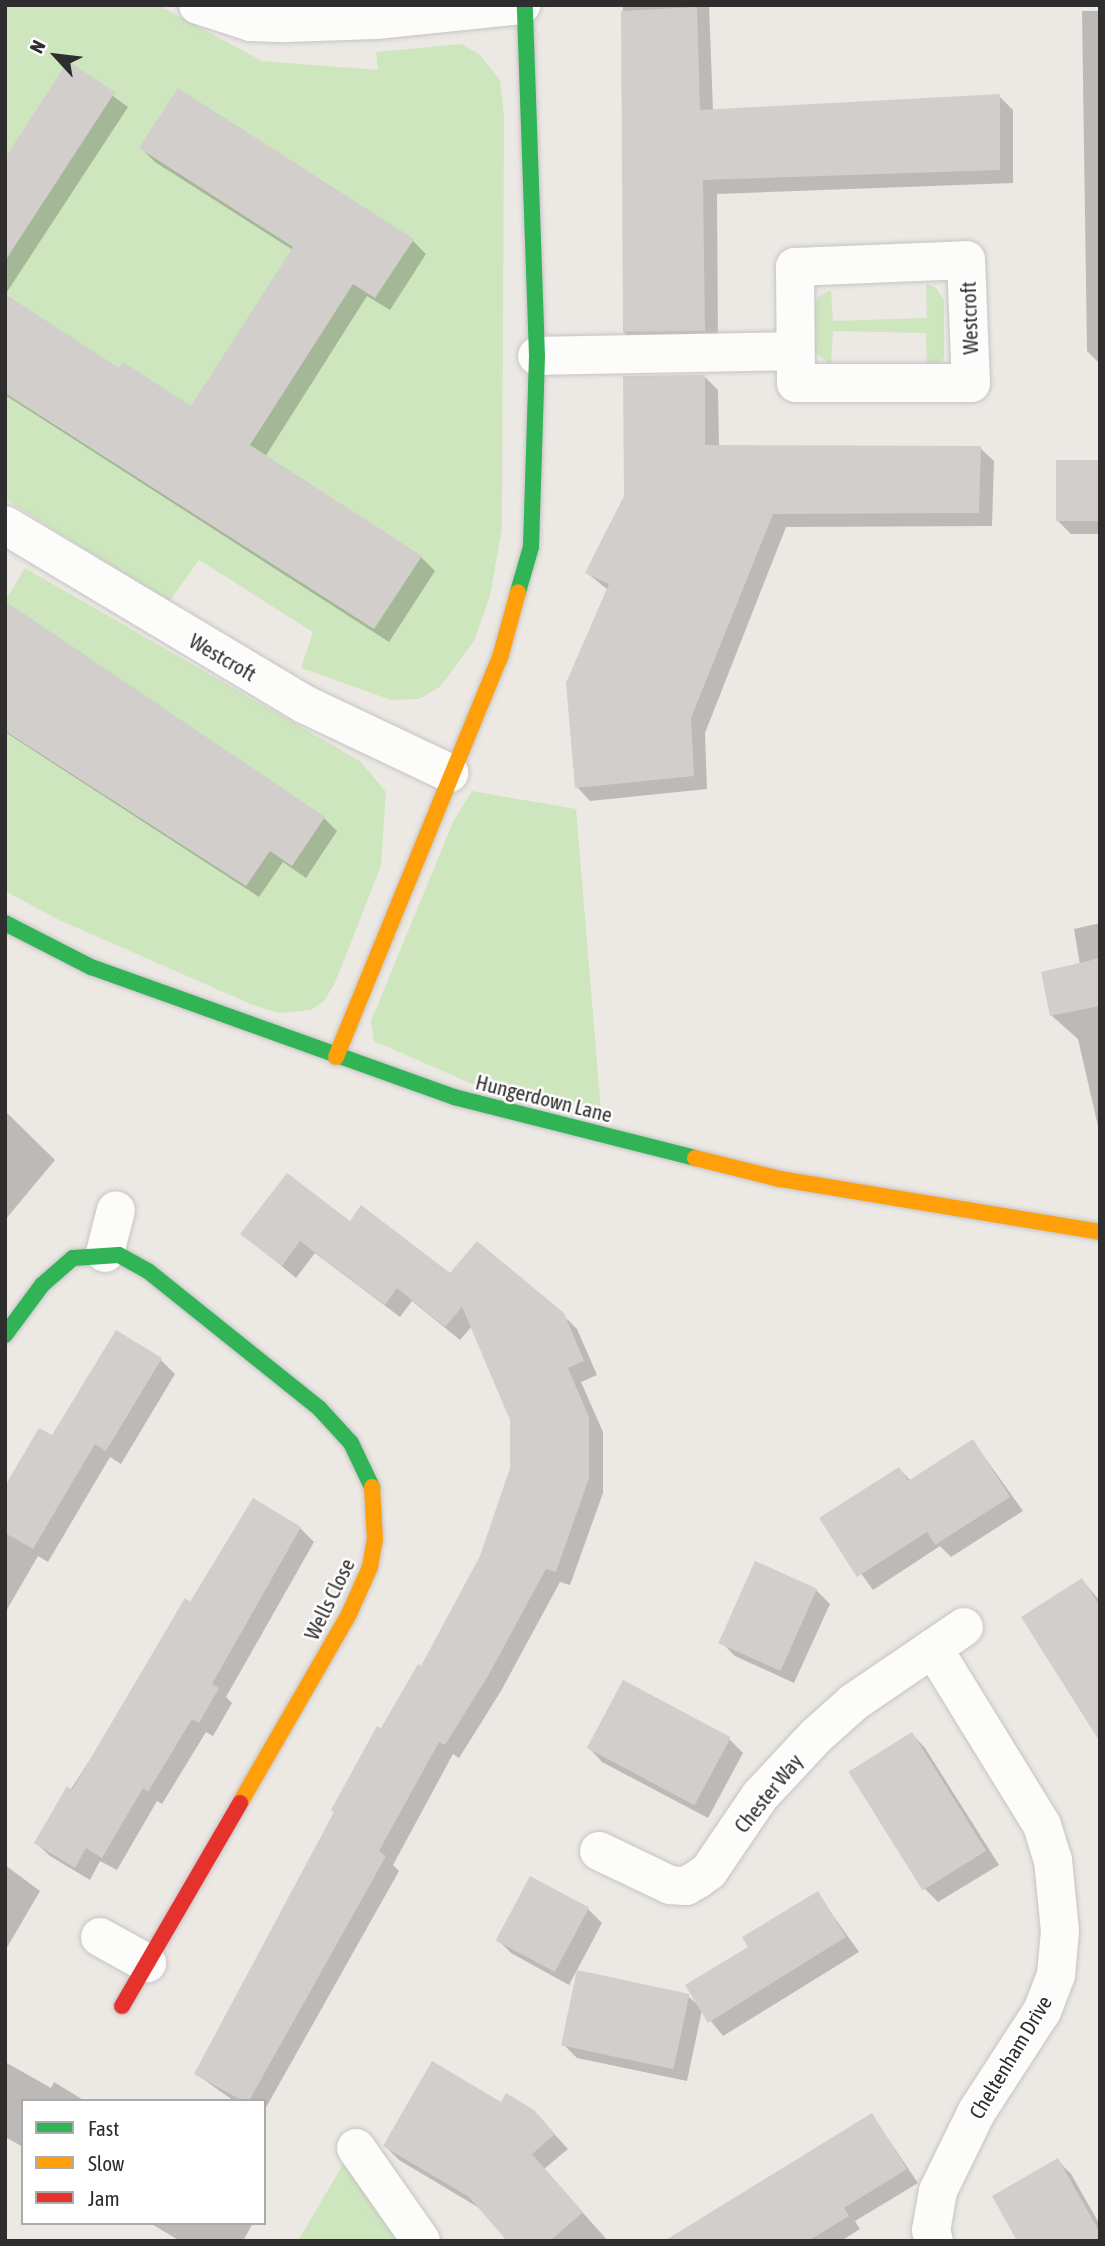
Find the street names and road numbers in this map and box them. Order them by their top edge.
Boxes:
street label: Westcroft [955,281,983,355]
street label: Westcroft [185,628,261,686]
street label: Hungerdown Lane [473,1069,615,1127]
street label: Wells Close [299,1554,359,1644]
street label: Chester Way [729,1749,807,1837]
street label: Cheltenham Drive [963,1991,1057,2123]

